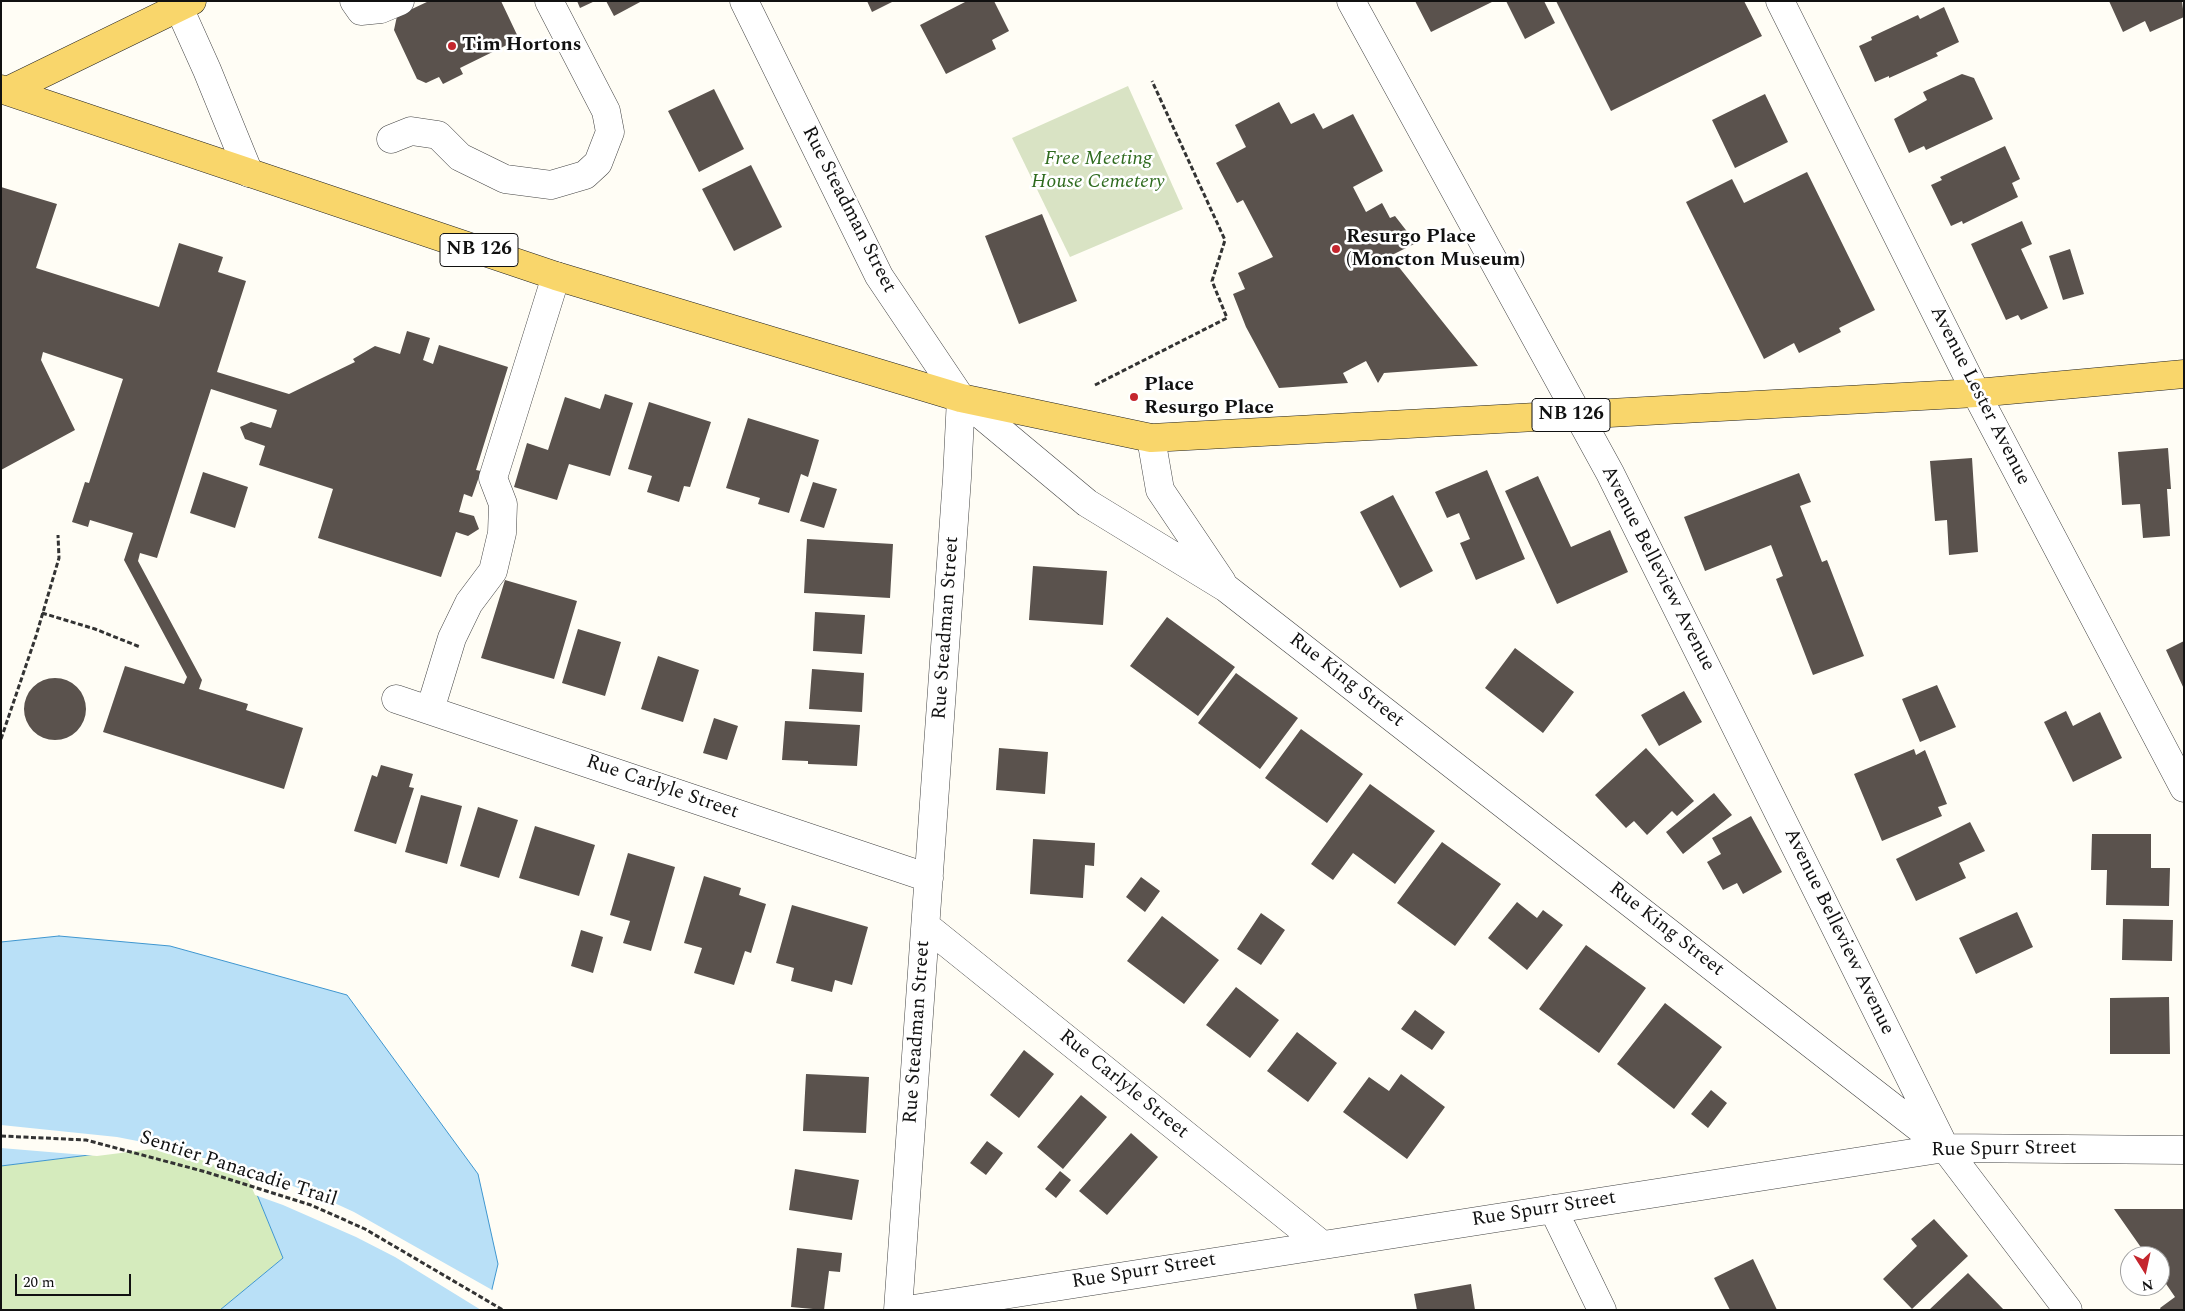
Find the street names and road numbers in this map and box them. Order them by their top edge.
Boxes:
street label: Rue Steadman Street [796,123,900,297]
road number: NB 126 [440,234,518,266]
street label: Avenue Lester Avenue [1923,303,2035,489]
road number: NB 126 [1532,398,1610,432]
street label: Avenue Belleview Avenue [1595,462,1719,676]
street label: Rue Steadman Street [929,536,965,720]
street label: Rue King Street [1284,629,1408,733]
street label: Rue Carlyle Street [583,751,741,825]
street label: Avenue Belleview Avenue [1777,825,1899,1039]
street label: Rue King Street [1604,878,1728,982]
street label: Rue Steadman Street [900,940,936,1124]
street label: Rue Carlyle Street [1053,1025,1193,1145]
street label: Sentier Panacadie Trail [136,1127,340,1213]
street label: Rue Spurr Street [1931,1137,2077,1163]
street label: Rue Spurr Street [1470,1187,1618,1233]
street label: Rue Spurr Street [1070,1249,1218,1295]

